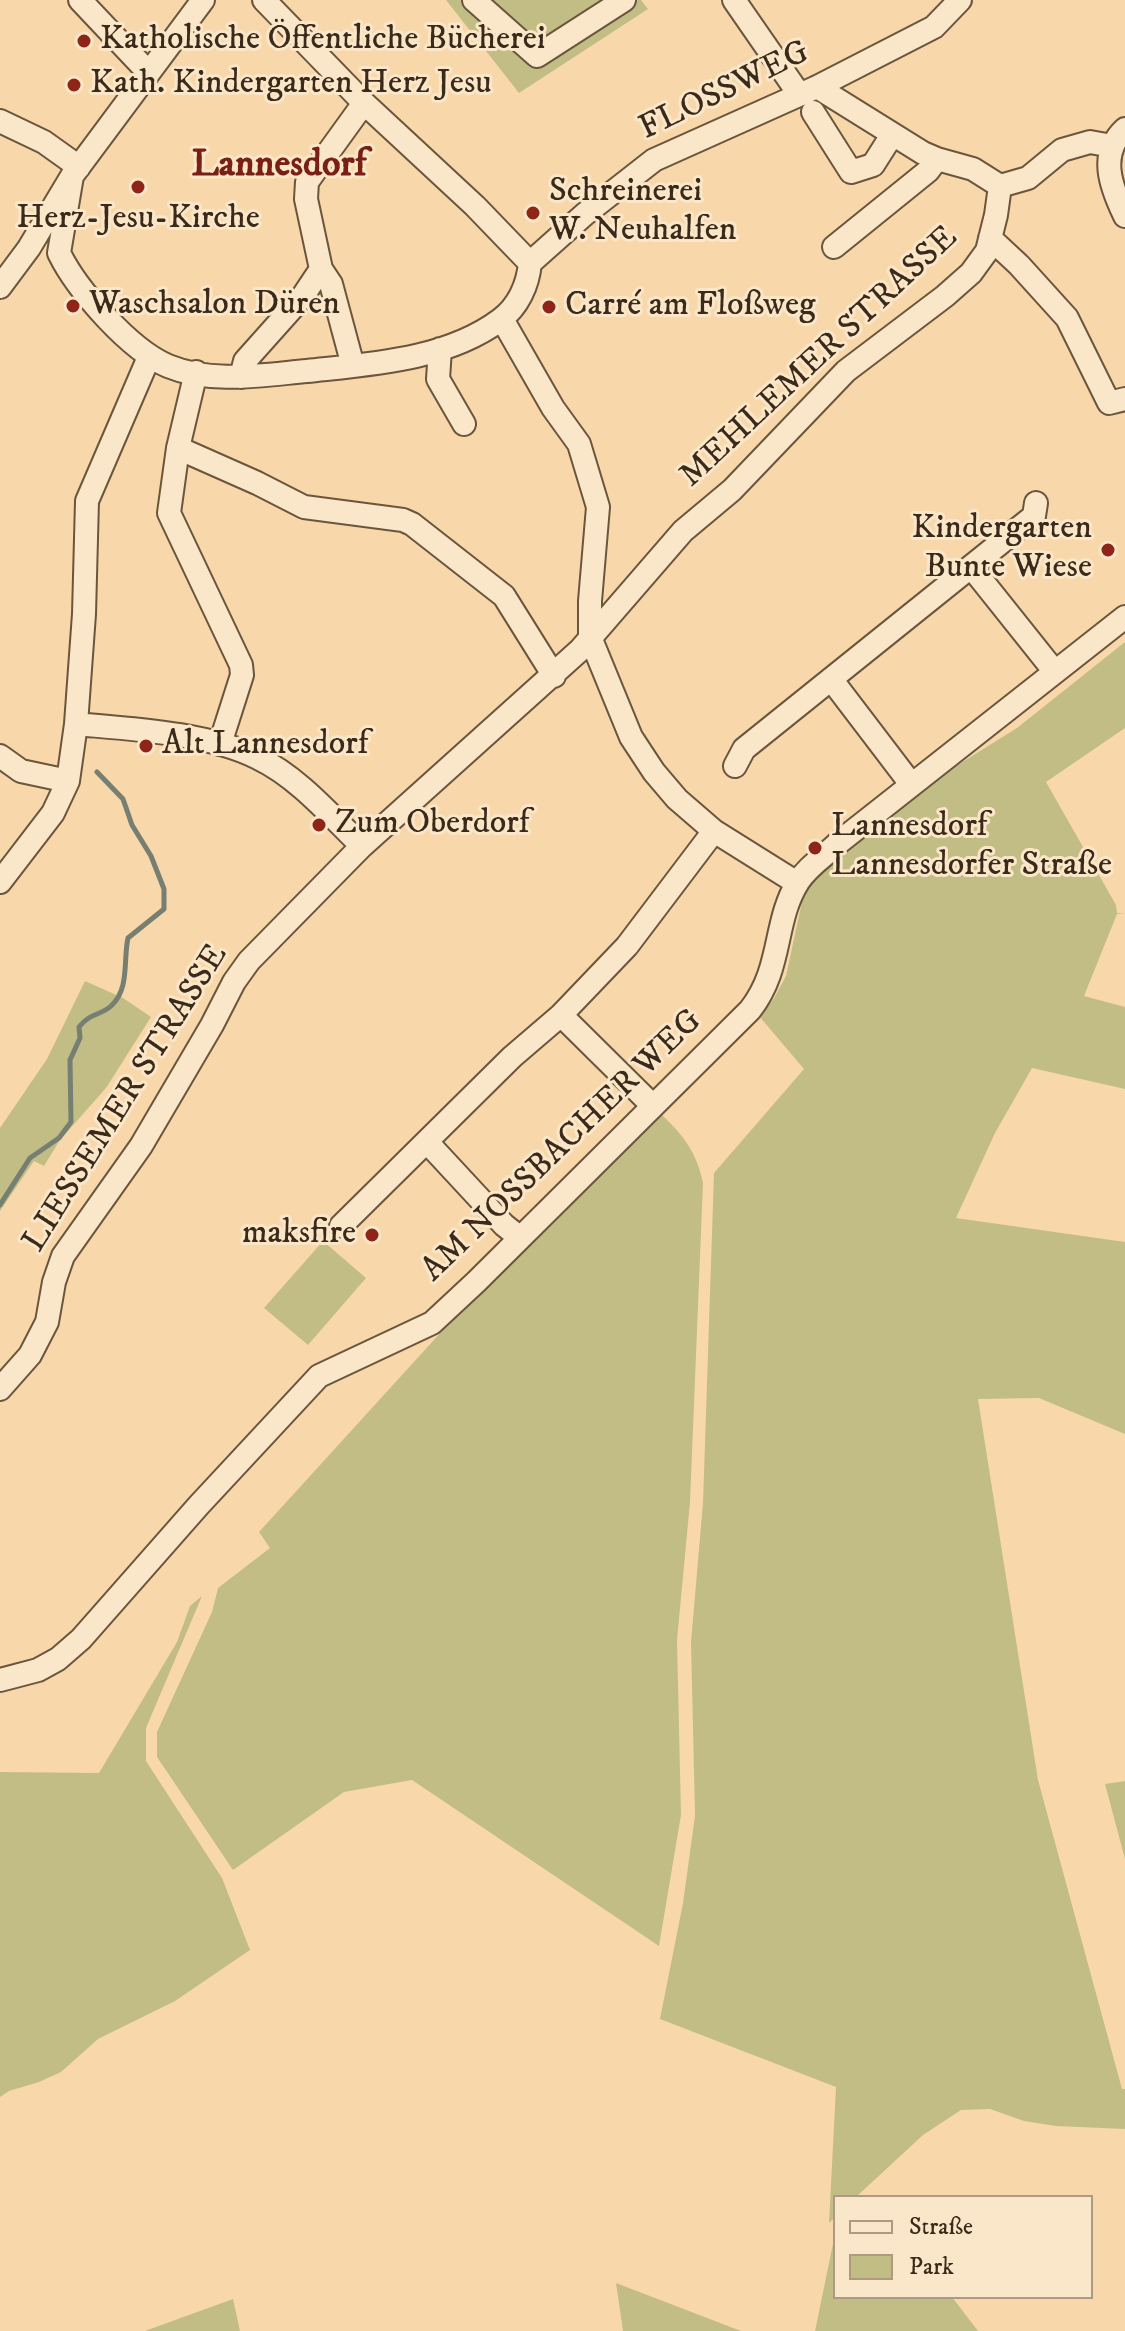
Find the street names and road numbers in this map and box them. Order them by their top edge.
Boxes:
street label: FLOSSWEG [633,33,817,151]
street label: MEHLEMER STRASSE [673,219,967,497]
street label: LIESSEMER STRASSE [16,938,238,1260]
street label: AM NOSSBACHER WEG [414,1002,712,1292]

